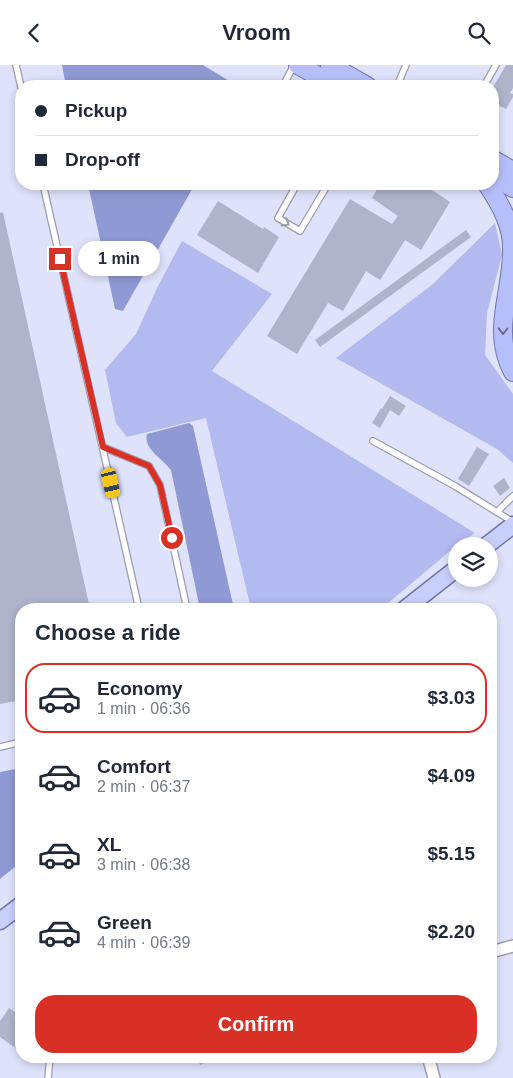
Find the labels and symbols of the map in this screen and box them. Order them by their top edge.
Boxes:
one-way arrow [280,216,289,226]
callout: 1 min [78,241,160,277]
route end [49,248,71,270]
one-way arrow [498,328,508,335]
car [100,467,121,499]
route start [161,527,183,549]

